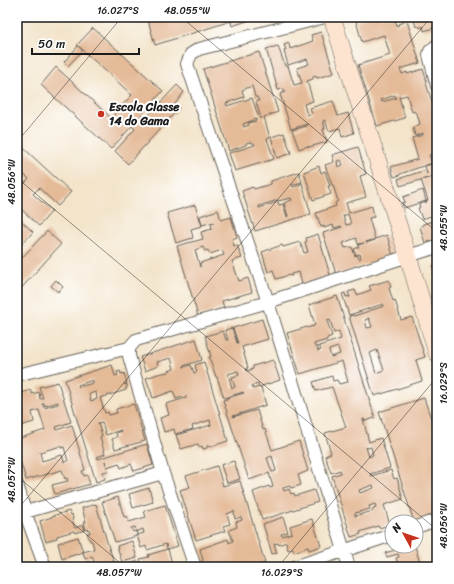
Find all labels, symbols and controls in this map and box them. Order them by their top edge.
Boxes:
text: 16.027°S [97,2,139,20]
text: 48.055°W [164,2,210,20]
scale bar [32,30,139,56]
text: 50 m [38,33,65,55]
place label: Escola Classe 14 do Gama [109,96,180,132]
marker: Escola Classe 14 do Gama [96,109,106,119]
text: 48.056°W [3,159,21,205]
text: 48.055°W [435,205,453,251]
text: 16.029°S [435,361,453,404]
text: 48.057°W [3,457,21,503]
text: 48.056°W [435,503,453,549]
north arrow [384,514,424,554]
text: N [386,519,407,538]
text: 48.057°W [96,564,142,582]
text: 16.029°S [261,564,304,582]

